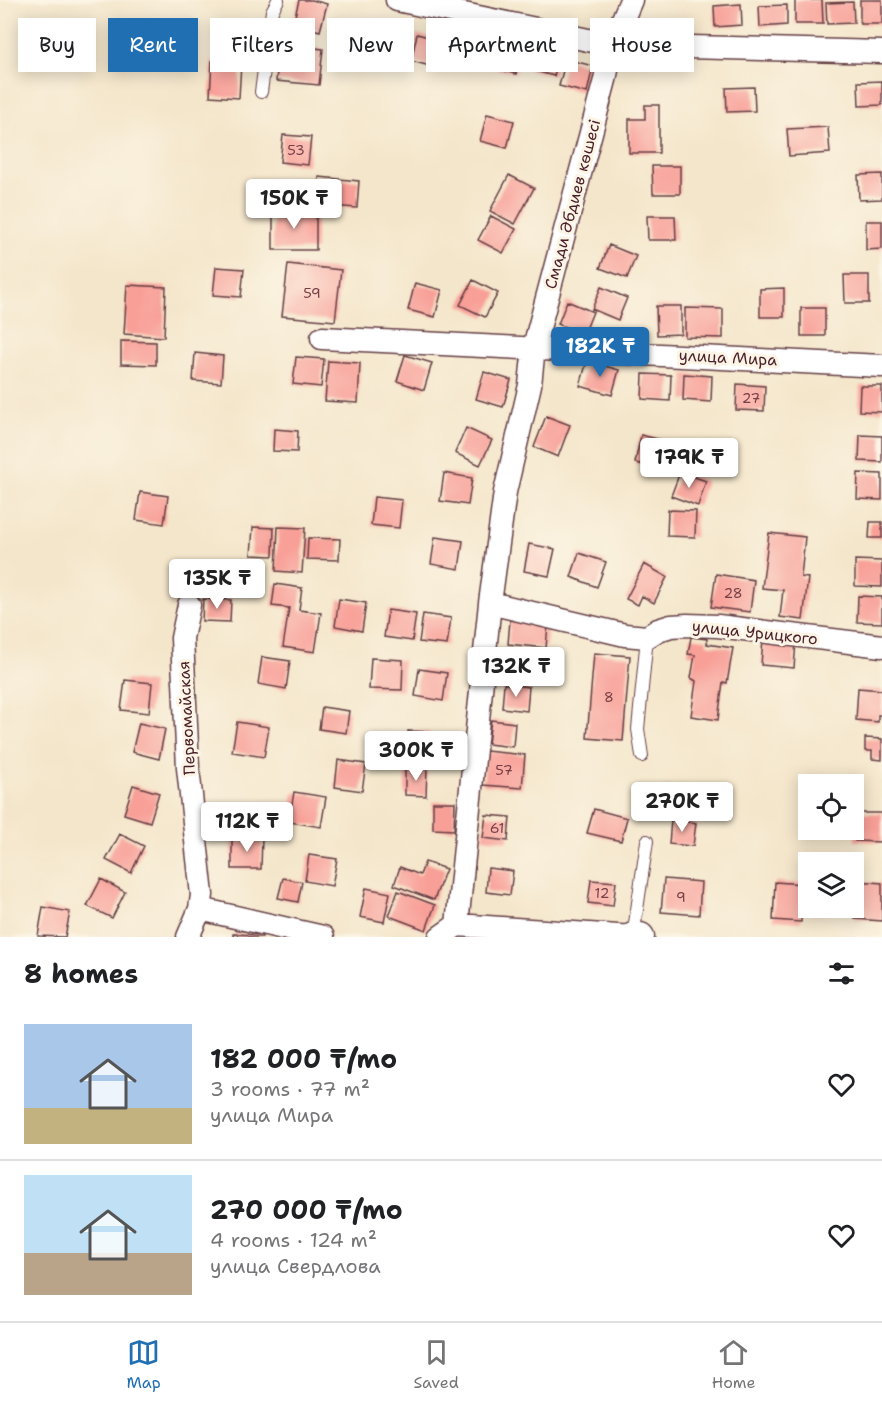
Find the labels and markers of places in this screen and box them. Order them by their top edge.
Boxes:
pin: 150K ₸ [245,179,343,230]
pin: 182K ₸ [551,327,649,378]
pin: 179K ₸ [640,438,738,489]
pin: 135K ₸ [168,559,266,610]
pin: 132K ₸ [467,647,565,698]
pin: 300K ₸ [367,731,465,782]
pin: 270K ₸ [633,782,731,833]
pin: 112K ₸ [198,802,296,853]

